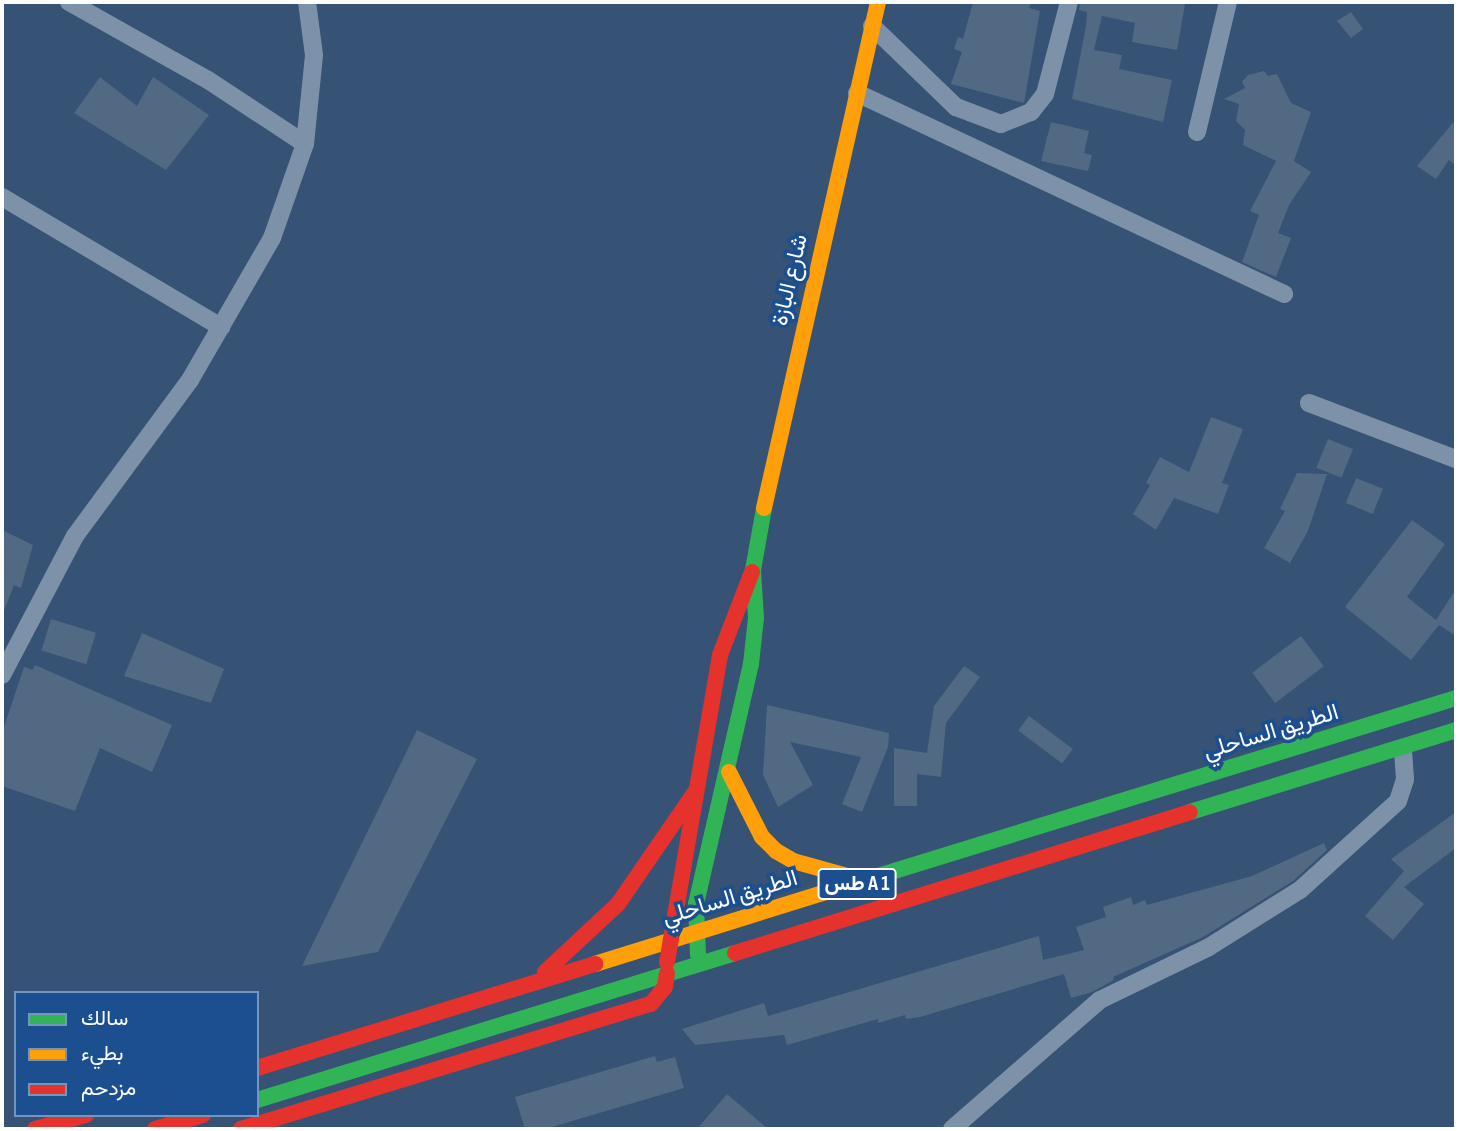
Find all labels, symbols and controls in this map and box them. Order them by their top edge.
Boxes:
street label: شارع البازة [766,232,814,328]
street label: الطريق الساحلي [1200,698,1342,766]
street label: الطريق الساحلي [659,864,801,932]
road number: طس A 1 [817,866,897,902]
legend [14,991,259,1117]
text: سالك [81,1006,128,1031]
text: بطيء [81,1041,124,1066]
text: مزدحم [81,1076,136,1101]

